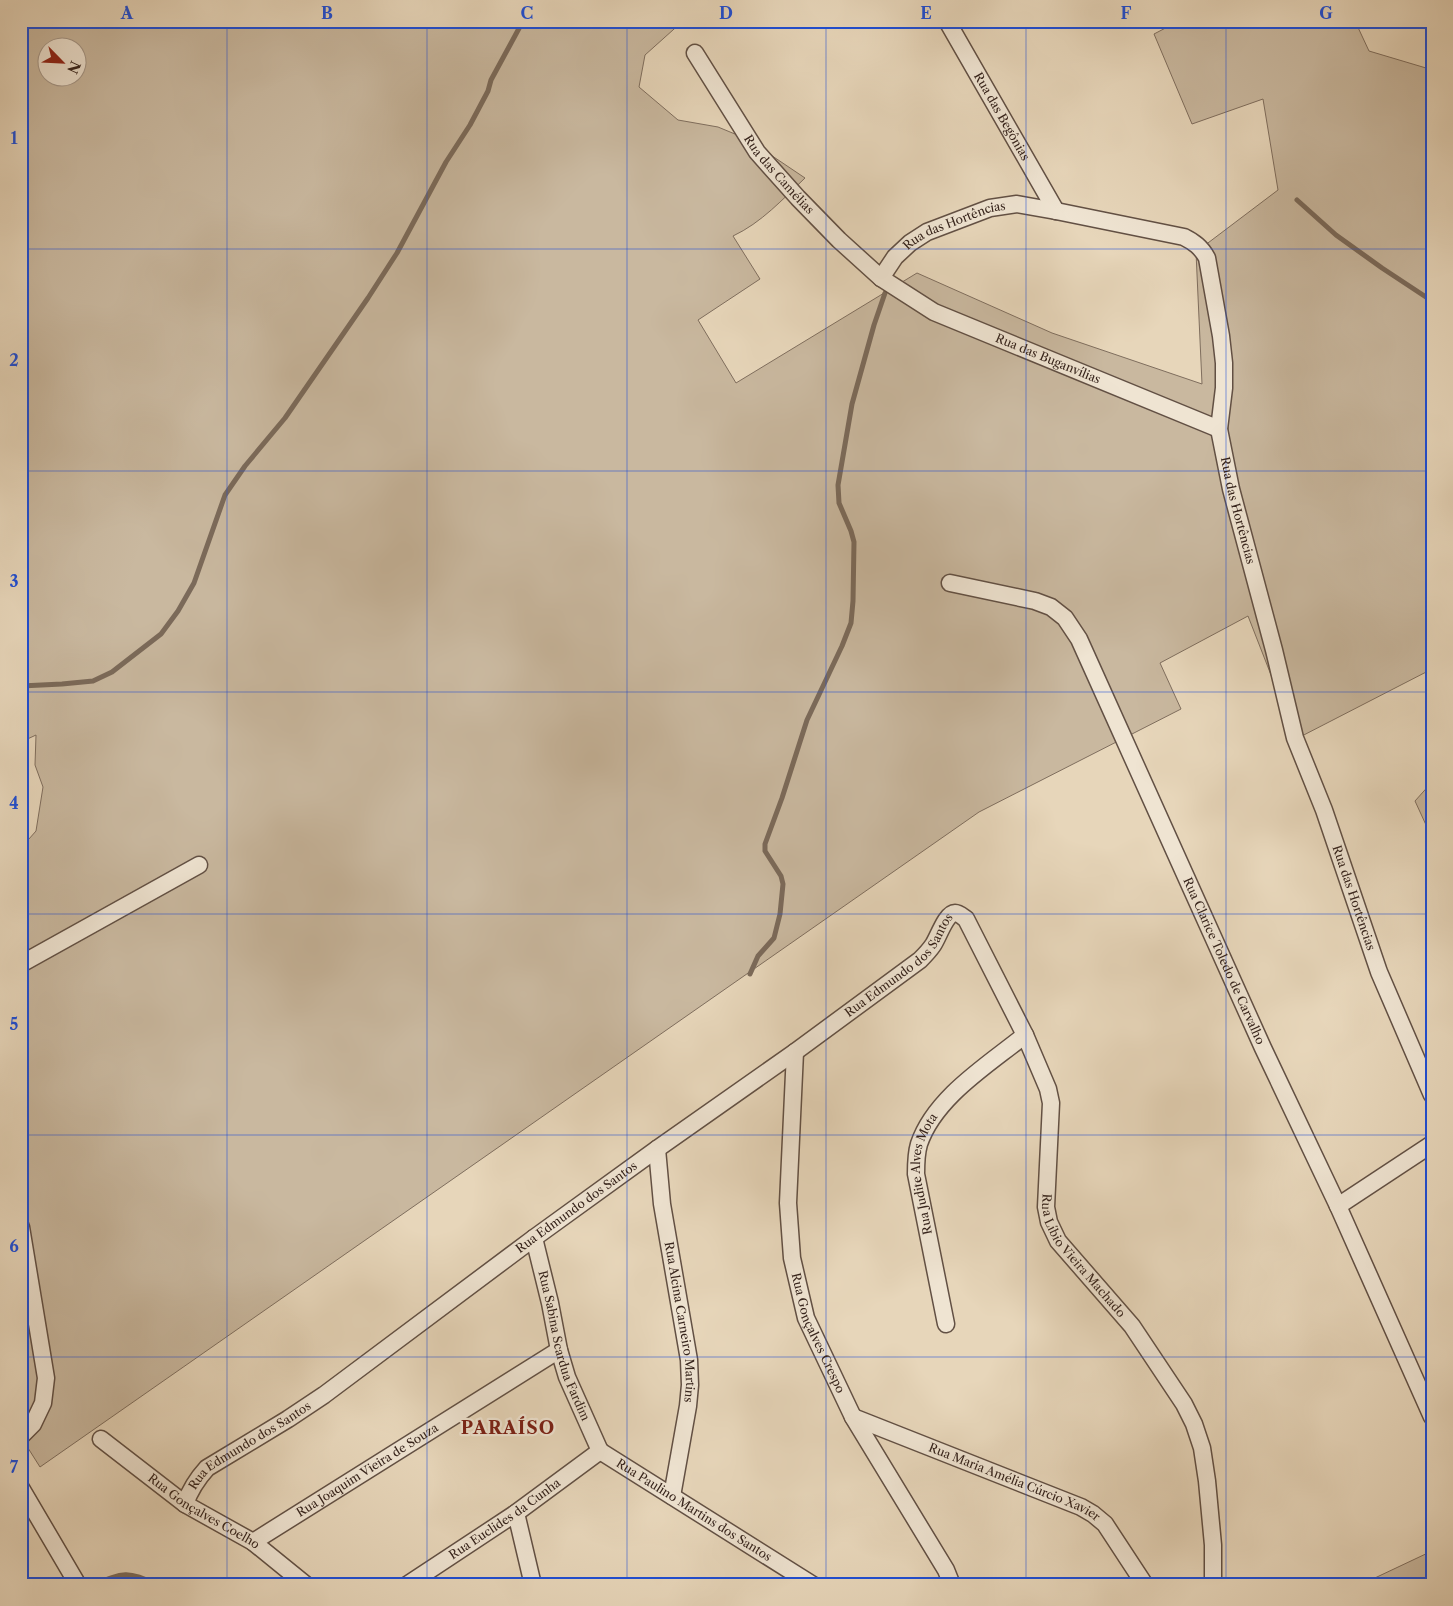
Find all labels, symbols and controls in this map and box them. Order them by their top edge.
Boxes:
text: A [120,3,134,23]
text: B [321,3,333,23]
text: C [521,3,533,23]
text: D [719,3,733,23]
text: E [920,3,932,23]
text: F [1121,3,1132,23]
text: G [1319,3,1333,23]
north arrow [38,38,88,88]
text: N [63,58,85,77]
street label: Rua das Begônias [971,69,1033,163]
text: 1 [10,128,18,148]
street label: Rua das Camélias [741,132,817,217]
street label: Rua das Hortências [900,198,1007,253]
street label: Rua das Buganvílias [993,330,1103,387]
text: 2 [9,350,19,370]
street label: Rua das Hortências [1218,455,1259,566]
text: 3 [9,571,19,591]
text: 4 [9,793,19,813]
street label: Rua das Hortências [1329,843,1379,952]
street label: Rua Clarice Toledo de Carvalho [1180,875,1268,1047]
street label: Rua Edmundo dos Santos [842,910,956,1020]
text: 5 [10,1014,19,1034]
street label: Rua Judite Alves Mota [908,1110,941,1236]
street label: Rua Edmundo dos Santos [513,1158,640,1256]
street label: Rua Líbio Vieira Machado [1039,1193,1129,1320]
text: 6 [9,1236,19,1256]
street label: Rua Alcina Carneiro Martins [662,1241,698,1403]
street label: Rua Sabina Scardua Fardim [535,1269,594,1423]
street label: Rua Gonçalves Crespo [789,1271,849,1395]
street label: Rua Edmundo dos Santos [185,1398,313,1492]
district label: PARAÍSO [461,1416,555,1439]
street label: Rua Joaquim Vieira de Souza [293,1419,441,1520]
street label: Rua Maria Amélia Cúrcio Xavier [927,1440,1104,1524]
street label: Rua Paulino Martins dos Santos [614,1455,775,1564]
text: 7 [10,1457,19,1477]
street label: Rua Gonçalves Coelho [145,1470,263,1552]
street label: Rua Euclides da Cunha [446,1474,564,1562]

